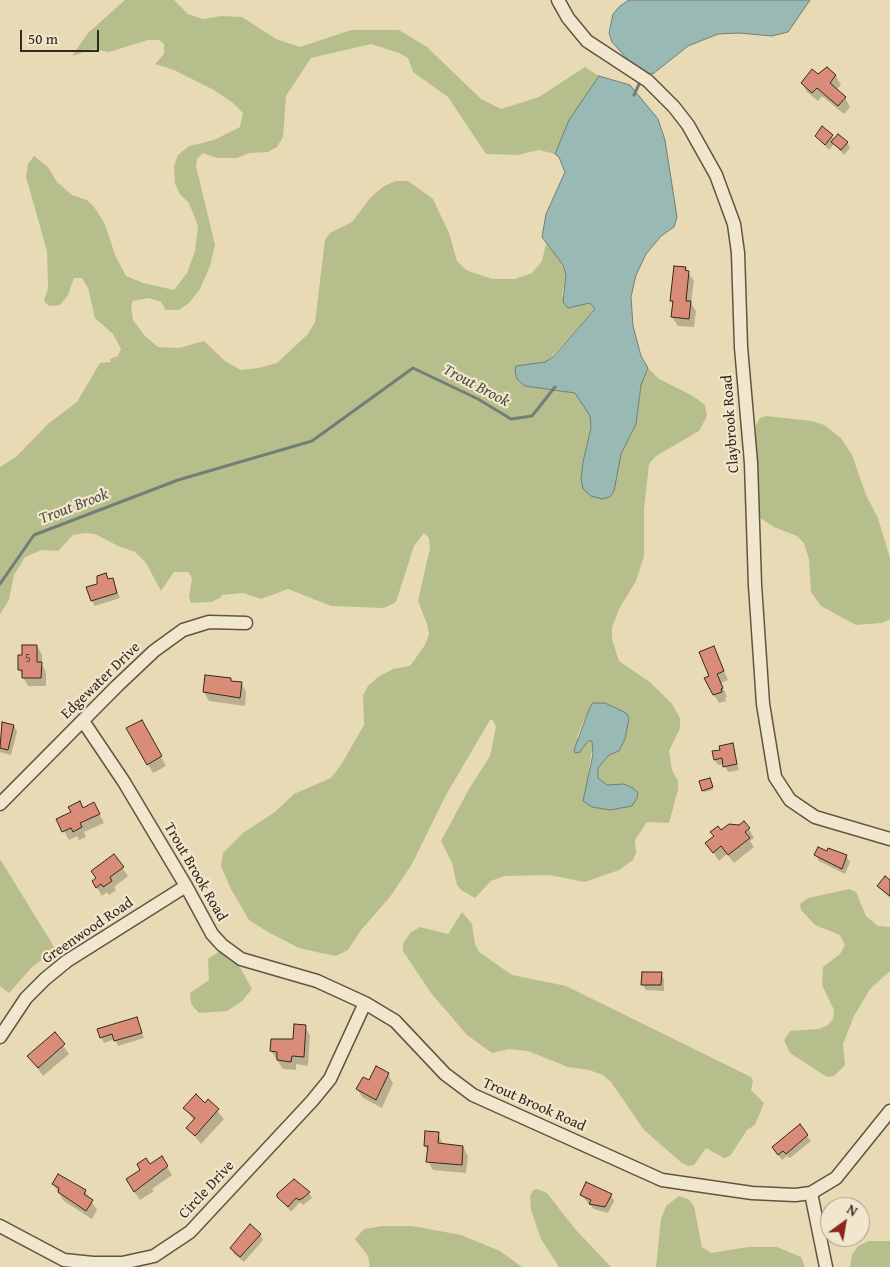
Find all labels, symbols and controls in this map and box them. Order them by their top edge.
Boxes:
scale bar [22,20,101,52]
text: 50 m [28,28,58,49]
water label: Trout Brook [439,360,513,412]
street label: Claybrook Road [719,374,743,474]
water label: Trout Brook [37,485,111,529]
street label: Edgewater Drive [58,639,144,723]
house number: 5 [25,652,31,666]
street label: Trout Brook Road [160,820,230,924]
street label: Greenwood Road [39,894,137,968]
street label: Trout Brook Road [480,1074,588,1136]
street label: Circle Drive [176,1157,238,1223]
north arrow [820,1197,870,1247]
text: N [843,1199,862,1221]

